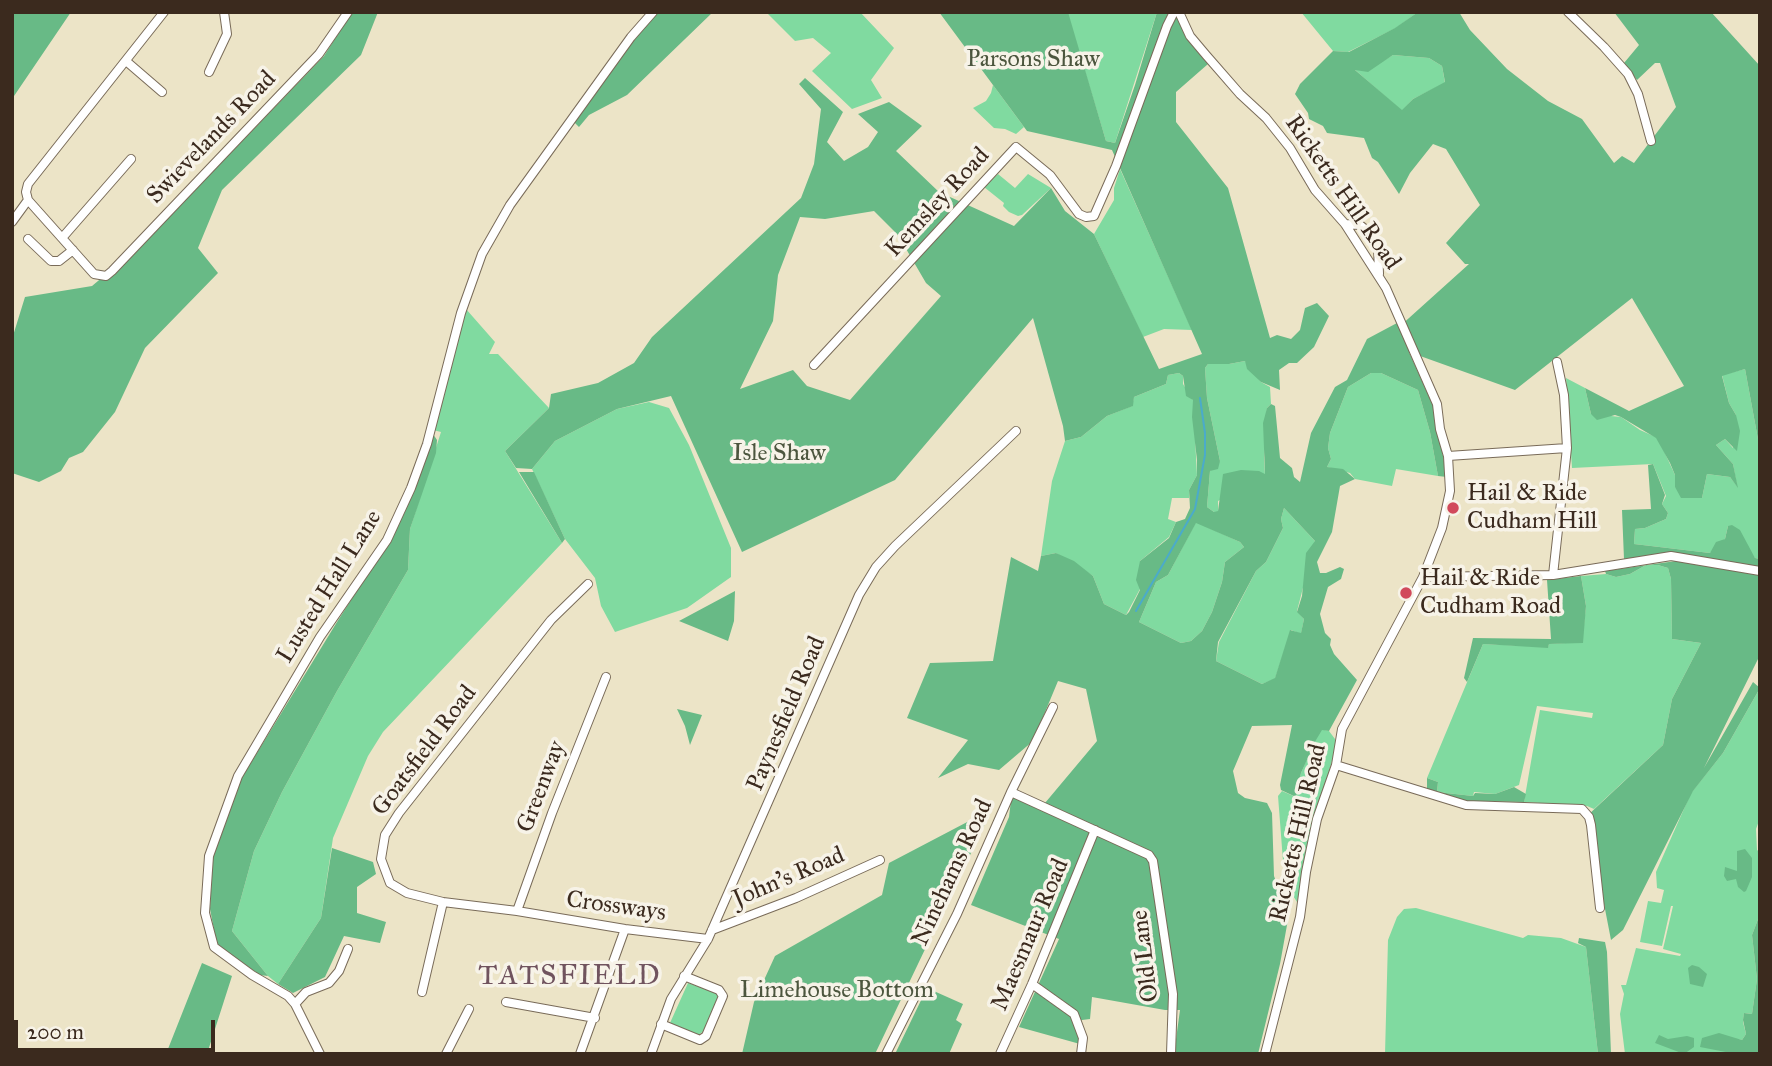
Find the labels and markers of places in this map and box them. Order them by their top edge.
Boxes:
place label: Hail & Ride Cudham Hill [1467,480,1597,536]
marker: Hail & Ride Cudham Hill [1445,500,1461,516]
place label: Hail & Ride Cudham Road [1420,565,1561,621]
marker: Hail & Ride Cudham Road [1398,585,1414,601]

